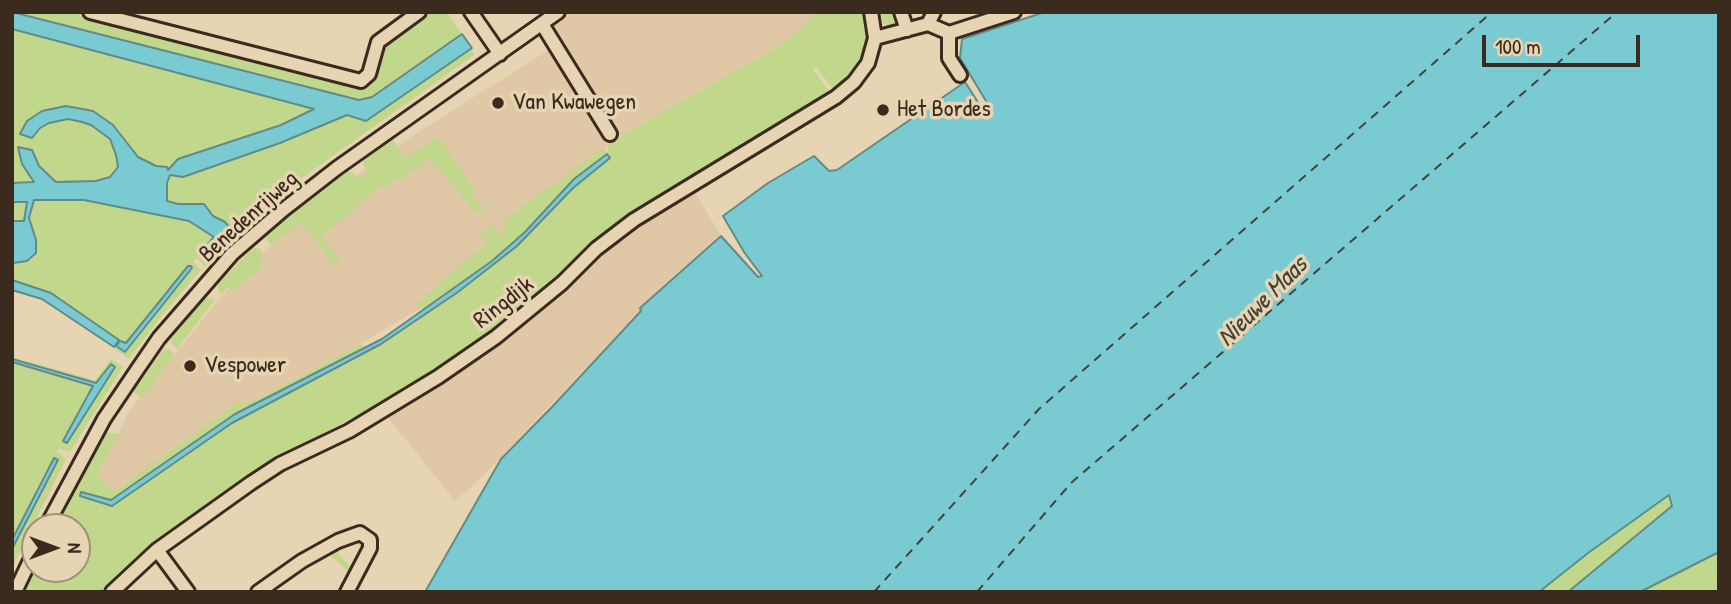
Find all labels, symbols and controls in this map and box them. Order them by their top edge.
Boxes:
scale bar [1486,21,1644,65]
text: 100 m [1495,32,1541,61]
place label: Van Kwawegen [512,89,636,117]
marker: Van Kwawegen [490,95,506,111]
place label: Het Bordes [897,96,991,124]
marker: Het Bordes [875,102,891,118]
street label: Benedenrijweg [193,165,305,269]
water label: Nieuwe Maas [1211,250,1315,354]
street label: Ringdijk [468,271,540,335]
place label: Vespower [204,352,286,380]
marker: Vespower [182,358,198,374]
north arrow [21,513,91,583]
text: N [62,543,88,553]

